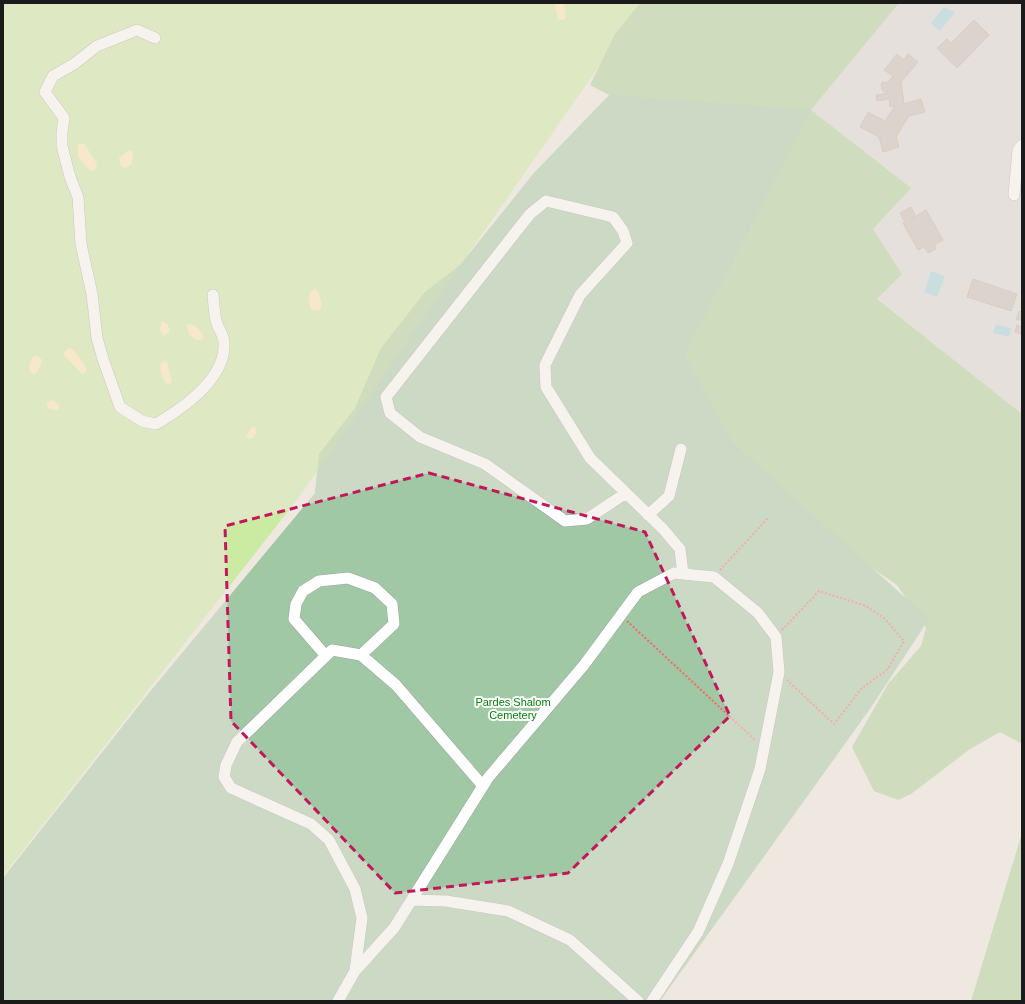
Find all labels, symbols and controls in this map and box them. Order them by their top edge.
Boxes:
park label: Pardes Shalom Cemetery [475,696,551,721]

